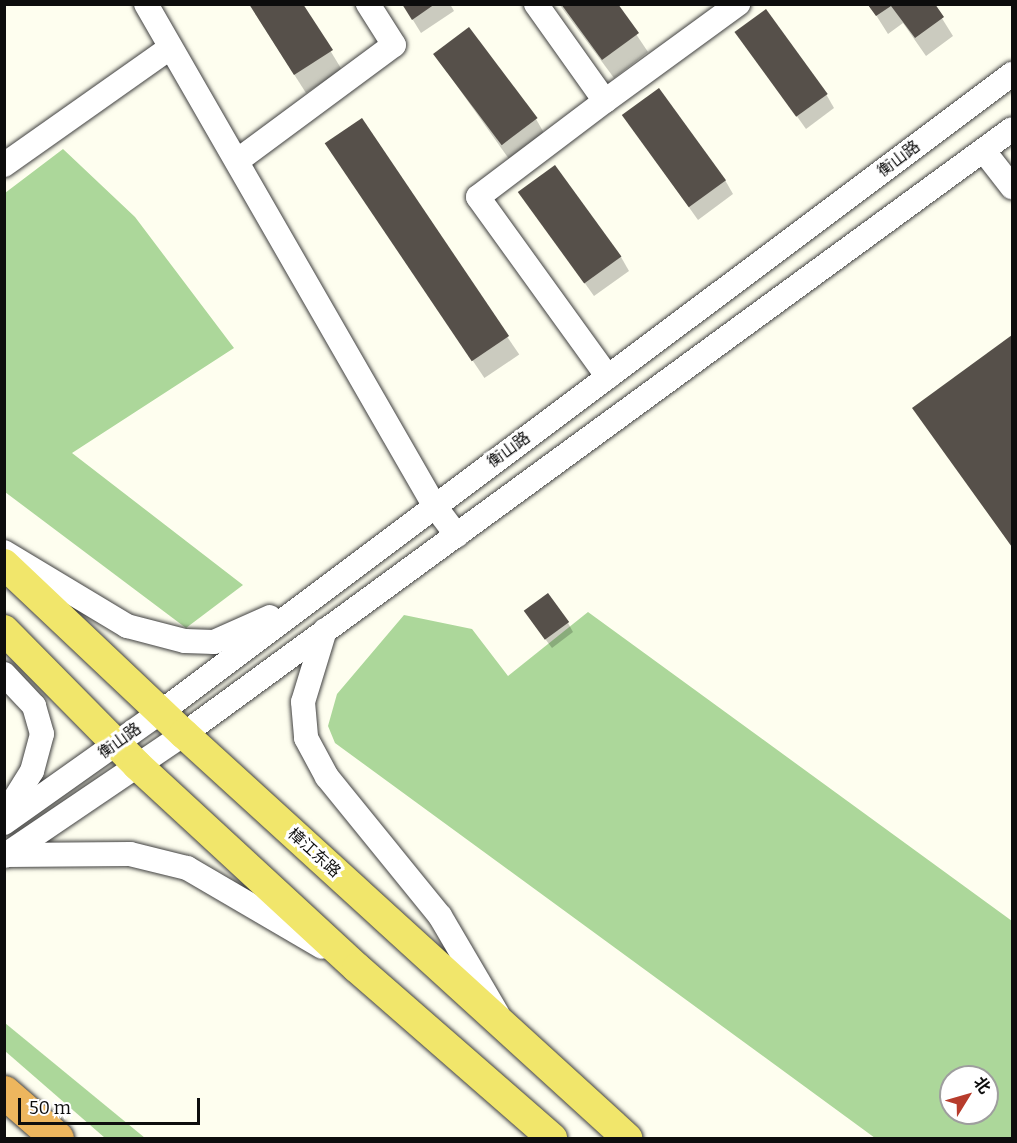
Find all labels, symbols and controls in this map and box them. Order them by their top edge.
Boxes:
street label: 衡山路 [874,137,924,181]
street label: 衡山路 [484,428,534,472]
street label: 衡山路 [95,719,145,763]
street label: 樟江东路 [284,824,344,882]
north arrow [939,1065,999,1125]
text: 北 [970,1073,995,1097]
scale bar [21,1086,202,1124]
text: 50 m [29,1097,71,1119]

